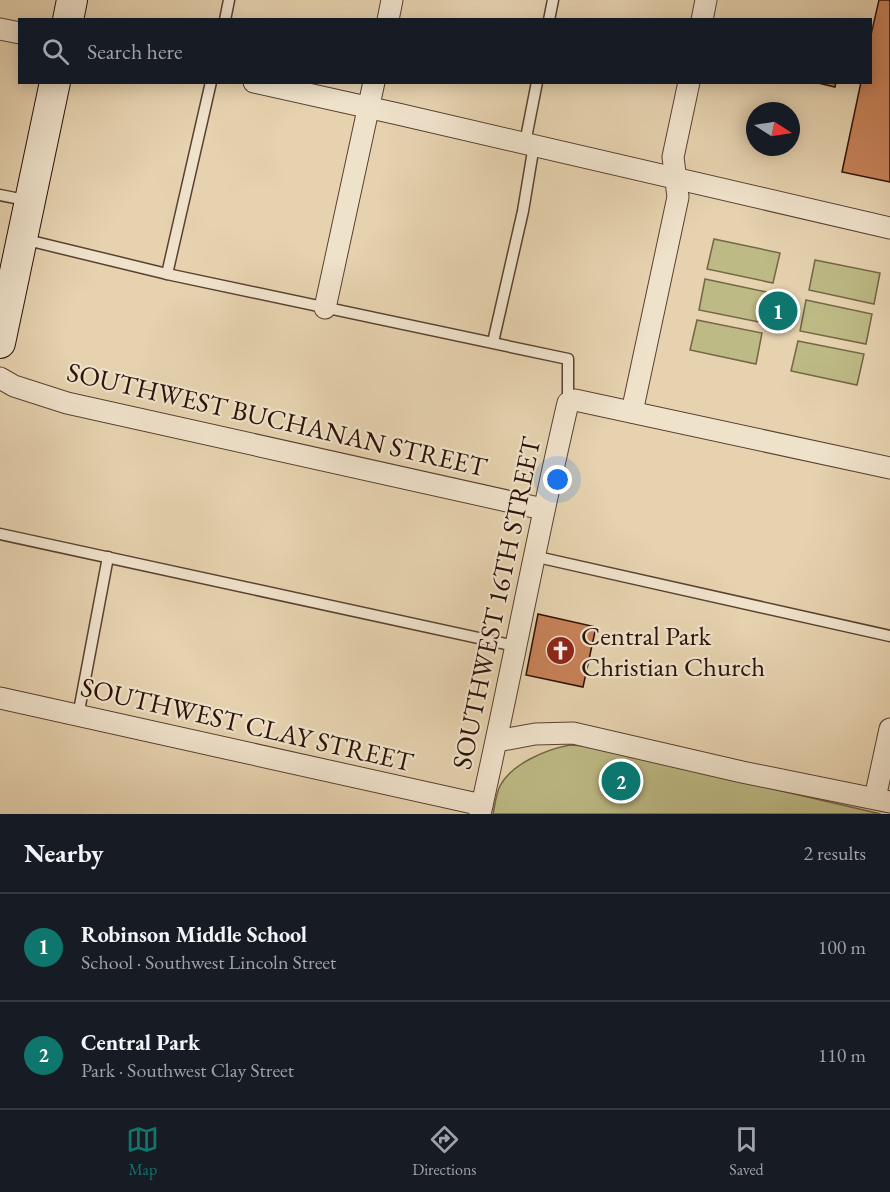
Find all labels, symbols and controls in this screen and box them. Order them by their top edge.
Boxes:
search box [18,18,872,84]
icon: search [39,35,72,68]
text: Search here [87,37,182,66]
north arrow [746,102,800,156]
pin: 1 [758,288,798,334]
street label: SOUTHWEST BUCHANAN STREET [64,354,491,485]
street label: SOUTHWEST 16TH STREET [444,433,549,772]
your location [543,465,572,494]
place label: Central Park Christian Church [581,618,765,684]
church icon: Central Park Christian Church [544,635,576,667]
street label: SOUTHWEST CLAY STREET [77,669,418,780]
pin: 2 [602,758,640,804]
text: Nearby [24,836,104,870]
text: 2 results [803,840,866,866]
text: Robinson Middle School [81,920,307,949]
text: 1 [38,934,49,960]
text: 100 m [818,934,866,960]
text: School · Southwest Lincoln Street [81,949,336,975]
text: Central Park [81,1028,200,1057]
text: 2 [38,1042,49,1068]
text: 110 m [818,1042,866,1068]
text: Park · Southwest Clay Street [81,1057,294,1083]
tab: Map [126,1123,159,1180]
tab: Directions [412,1123,477,1180]
tab: Saved [729,1123,764,1180]

